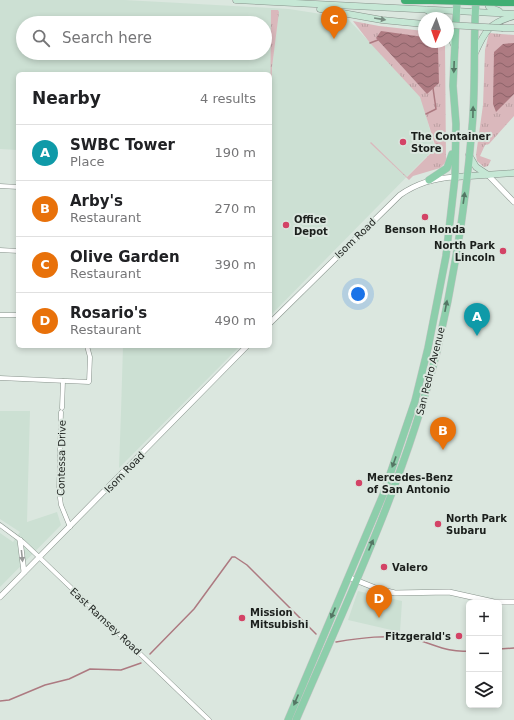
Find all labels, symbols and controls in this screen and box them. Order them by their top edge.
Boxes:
pin: C [321,6,347,39]
north arrow [418,12,454,48]
search box [16,16,272,60]
one-way arrow [374,16,386,22]
icon: search [30,27,52,49]
text: Search here [62,29,152,47]
one-way arrow [451,61,457,74]
text: Nearby [32,88,101,108]
text: 4 results [200,91,256,106]
one-way arrow [470,105,476,118]
place label: The Container Store [411,131,490,154]
text: SWBC Tower [70,136,175,154]
marker: The Container Store [398,137,408,147]
text: A [40,145,50,160]
text: 190 m [214,145,256,160]
text: Place [70,154,105,169]
text: Arby's [70,192,123,210]
one-way arrow [461,192,467,204]
text: B [40,201,50,216]
text: 270 m [214,201,256,216]
text: Restaurant [70,210,141,225]
marker: Benson Honda [420,212,430,222]
place label: Office Depot [294,214,328,237]
street label: Isom Road [333,216,378,260]
marker: Office Depot [281,220,291,230]
place label: Benson Honda [384,224,466,235]
place label: North Park Lincoln [434,240,495,263]
marker: North Park Lincoln [498,246,508,256]
text: Olive Garden [70,248,180,266]
text: C [40,257,50,272]
text: 390 m [214,257,256,272]
text: Restaurant [70,266,141,281]
your location [348,284,368,304]
one-way arrow [443,299,449,312]
pin: A [464,303,490,336]
text: Rosario's [70,304,147,322]
text: D [40,313,50,328]
text: 490 m [214,313,256,328]
text: Restaurant [70,322,141,337]
street label: San Pedro Avenue [414,326,447,416]
pin: B [430,417,456,450]
street label: Contessa Drive [55,420,68,496]
street label: Isom Road [102,450,146,495]
one-way arrow [391,457,397,469]
place label: Mercedes-Benz of San Antonio [367,472,453,495]
marker: Mercedes-Benz of San Antonio [354,478,364,488]
place label: North Park Subaru [446,513,507,536]
marker: North Park Subaru [433,519,443,529]
one-way arrow [369,538,375,550]
one-way arrow [19,550,25,562]
marker: Valero [379,562,389,572]
place label: Valero [392,562,428,573]
pin: D [366,585,392,618]
street label: East Ramsey Road [68,586,143,657]
map controls [466,600,502,708]
button: + [466,600,502,636]
place label: Mission Mitsubishi [250,607,308,630]
one-way arrow [330,607,336,618]
marker: Mission Mitsubishi [237,613,247,623]
place label: Fitzgerald's [385,631,451,642]
marker: Fitzgerald's [454,631,464,641]
button: − [466,636,502,672]
button: layers [466,672,502,708]
one-way arrow [293,694,299,706]

